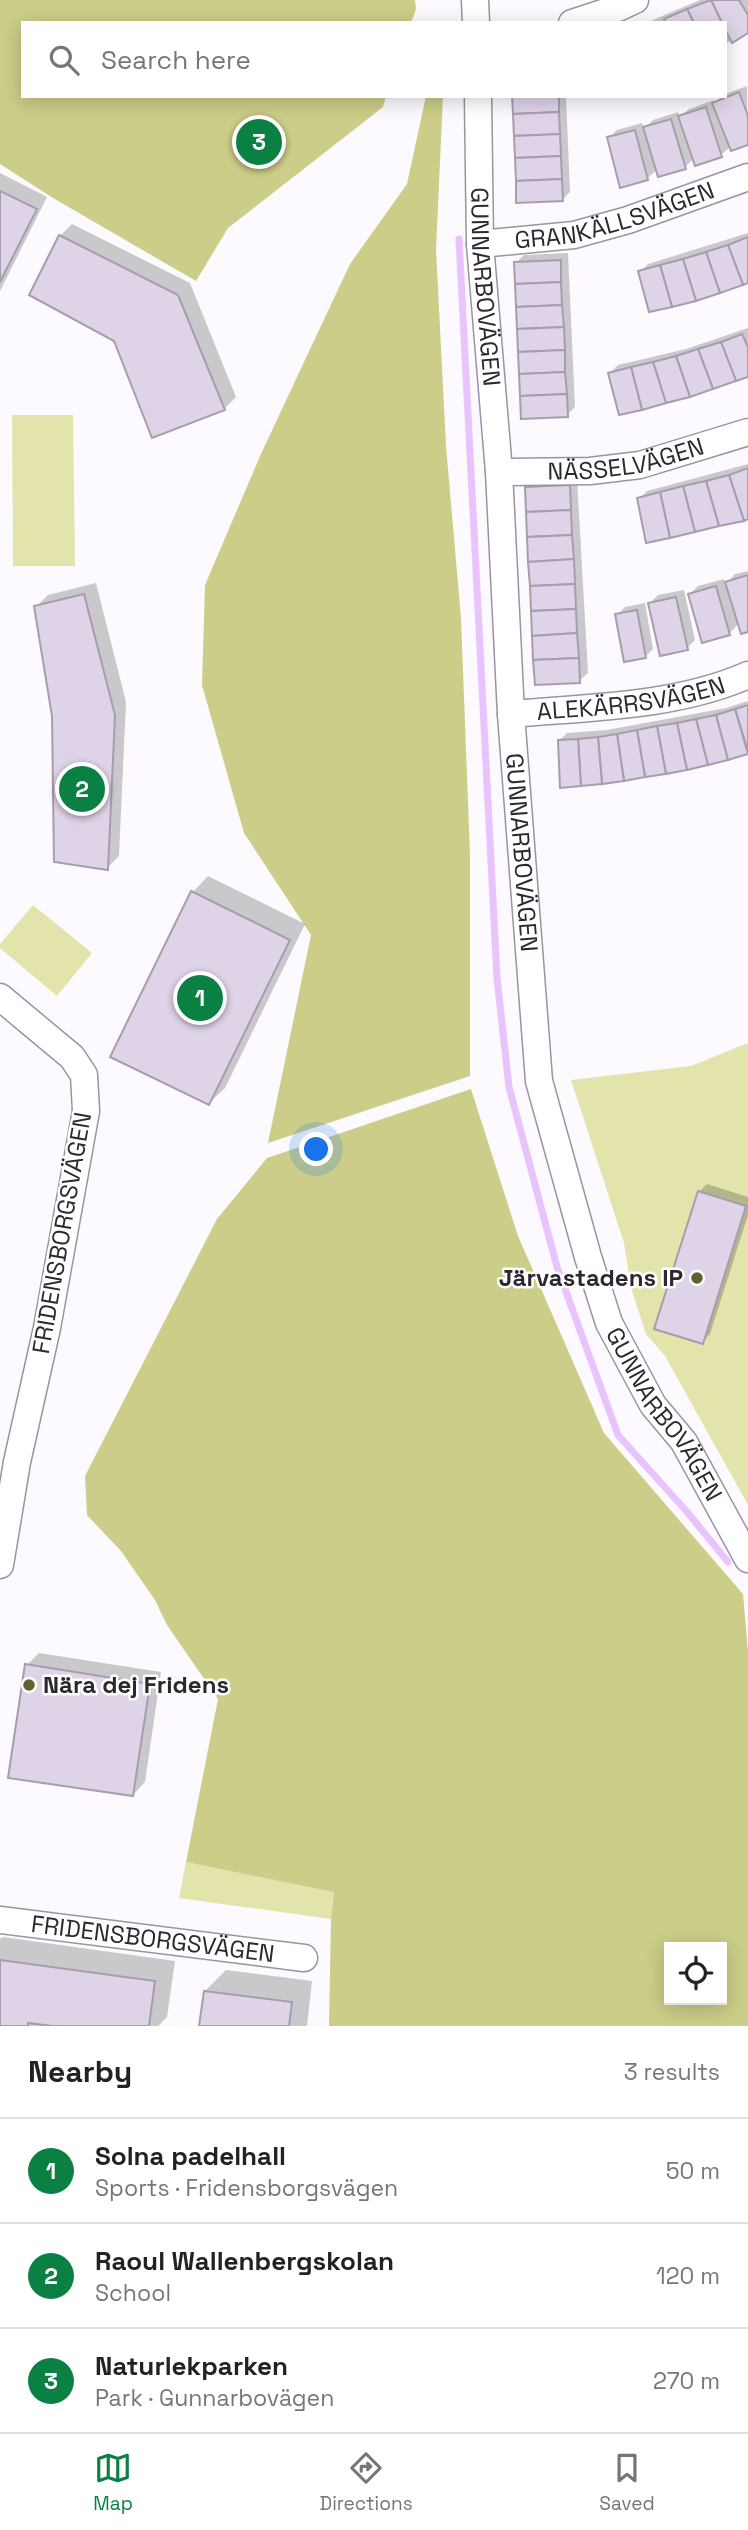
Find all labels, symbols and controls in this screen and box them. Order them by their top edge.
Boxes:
search box [21,21,727,98]
icon: search [45,41,83,79]
text: Search here [101,43,251,77]
pin: 3 [236,116,282,168]
street label: GRANKÄLLSVÄGEN [513,174,718,256]
street label: GUNNARBOVÄGEN [464,187,508,387]
street label: NÄSSELVÄGEN [547,430,708,486]
street label: ALEKÄRRSVÄGEN [536,669,729,727]
street label: GUNNARBOVÄGEN [499,752,545,953]
pin: 2 [59,763,105,815]
pin: 1 [177,972,223,1024]
street label: FRIDENSBORGSVÄGEN [25,1110,98,1356]
your location [299,1132,333,1166]
place label: Järvastadens IP [499,1262,683,1293]
marker: Järvastadens IP [689,1270,705,1286]
street label: GUNNARBOVÄGEN [599,1322,729,1506]
place label: Nära dej Fridens [43,1669,229,1700]
marker: Nära dej Fridens [21,1677,37,1693]
street label: FRIDENSBORGSVÄGEN [29,1908,276,1969]
map controls [664,1942,727,2005]
button: locate [664,1942,727,2005]
text: Nearby [28,2052,132,2091]
text: 3 results [624,2057,720,2087]
text: Solna padelhall [95,2139,286,2173]
text: 1 [46,2156,56,2186]
text: 50 m [666,2156,720,2186]
text: Sports · Fridensborgsvägen [95,2173,398,2203]
text: Raoul Wallenbergskolan [95,2244,394,2278]
text: 2 [44,2261,58,2291]
text: 120 m [656,2261,720,2291]
text: School [95,2278,171,2308]
text: Naturlekparken [95,2349,288,2383]
text: 3 [44,2366,58,2396]
text: 270 m [653,2366,720,2396]
text: Park · Gunnarbovägen [95,2383,334,2413]
tab: Map [93,2449,133,2516]
tab: Directions [320,2449,413,2516]
tab: Saved [599,2449,655,2516]

